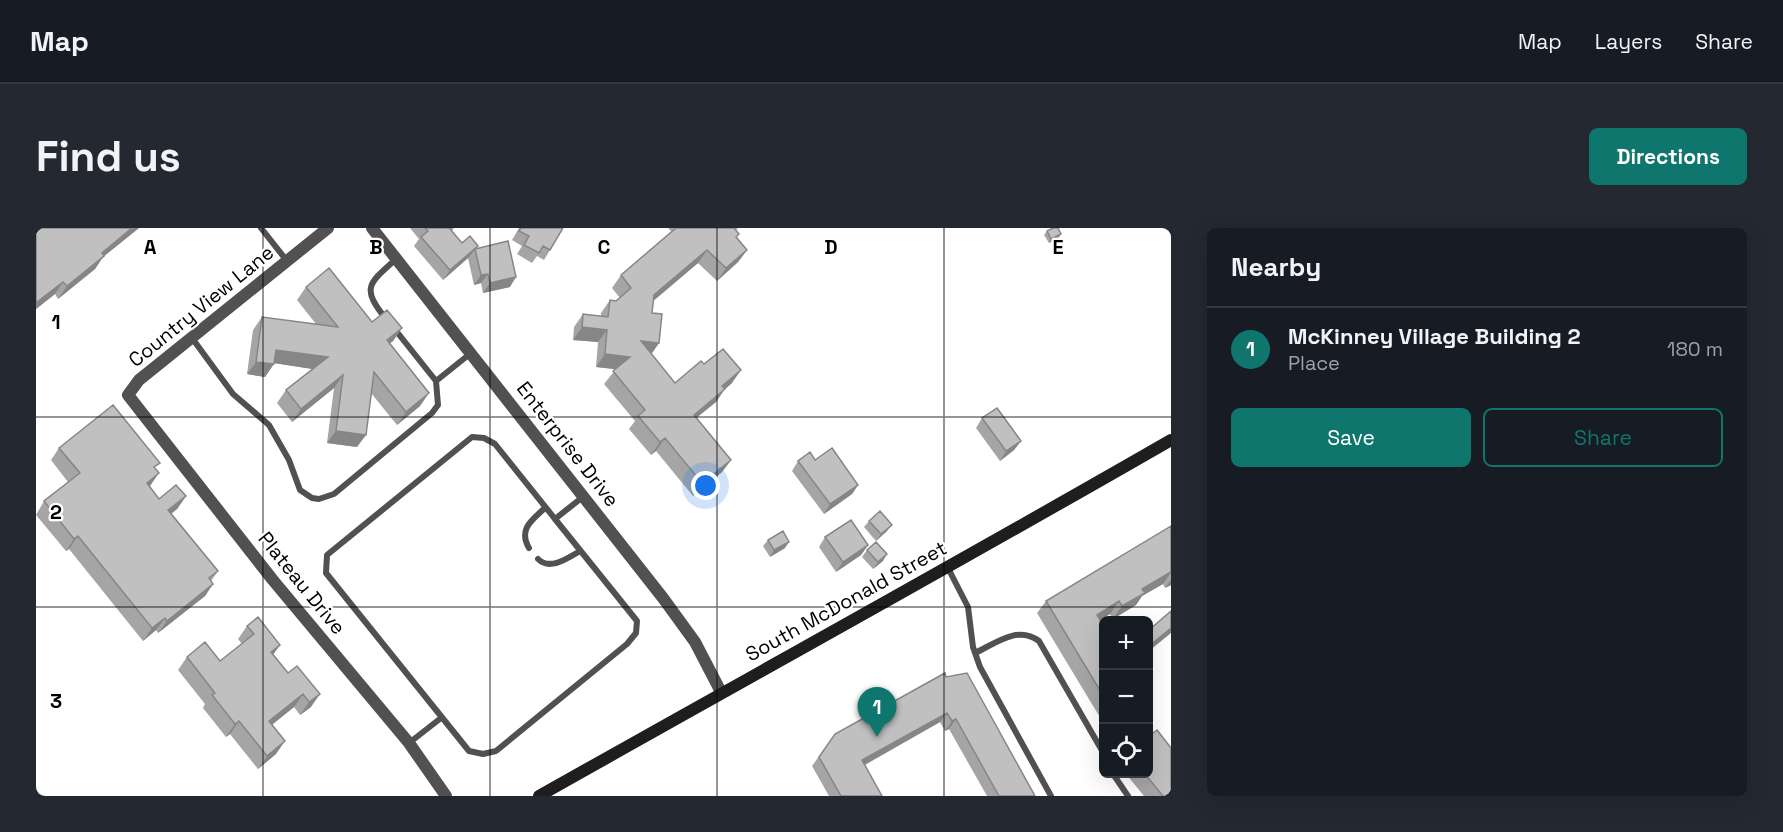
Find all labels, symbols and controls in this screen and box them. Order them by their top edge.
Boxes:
text: Map [30,23,89,59]
text: Map [1518,28,1562,55]
text: Layers [1595,28,1662,55]
text: Share [1695,28,1753,55]
button: Directions [1589,128,1747,185]
text: Find us [36,130,181,183]
text: A [144,234,157,260]
text: B [369,234,383,260]
text: C [598,234,611,260]
text: D [824,234,838,260]
text: E [1052,234,1064,260]
street label: Country View Lane [123,239,279,373]
text: Nearby [1231,250,1321,284]
text: 1 [51,309,61,335]
text: McKinney Village Building 2 [1288,322,1581,350]
text: 1 [1246,336,1255,362]
text: 180 m [1667,336,1723,362]
text: Place [1288,350,1340,376]
street label: Enterprise Drive [511,376,625,512]
button: Save [1231,408,1471,467]
button: Share [1483,408,1723,467]
your location [691,471,720,500]
text: 2 [50,499,62,525]
street label: Plateau Drive [253,526,351,640]
street label: South McDonald Street [741,535,951,667]
map controls [1099,616,1153,778]
button: + [1099,616,1153,670]
button: − [1099,670,1153,724]
text: 3 [50,688,62,714]
pin: 1 [858,688,896,737]
button: locate [1099,724,1153,778]

